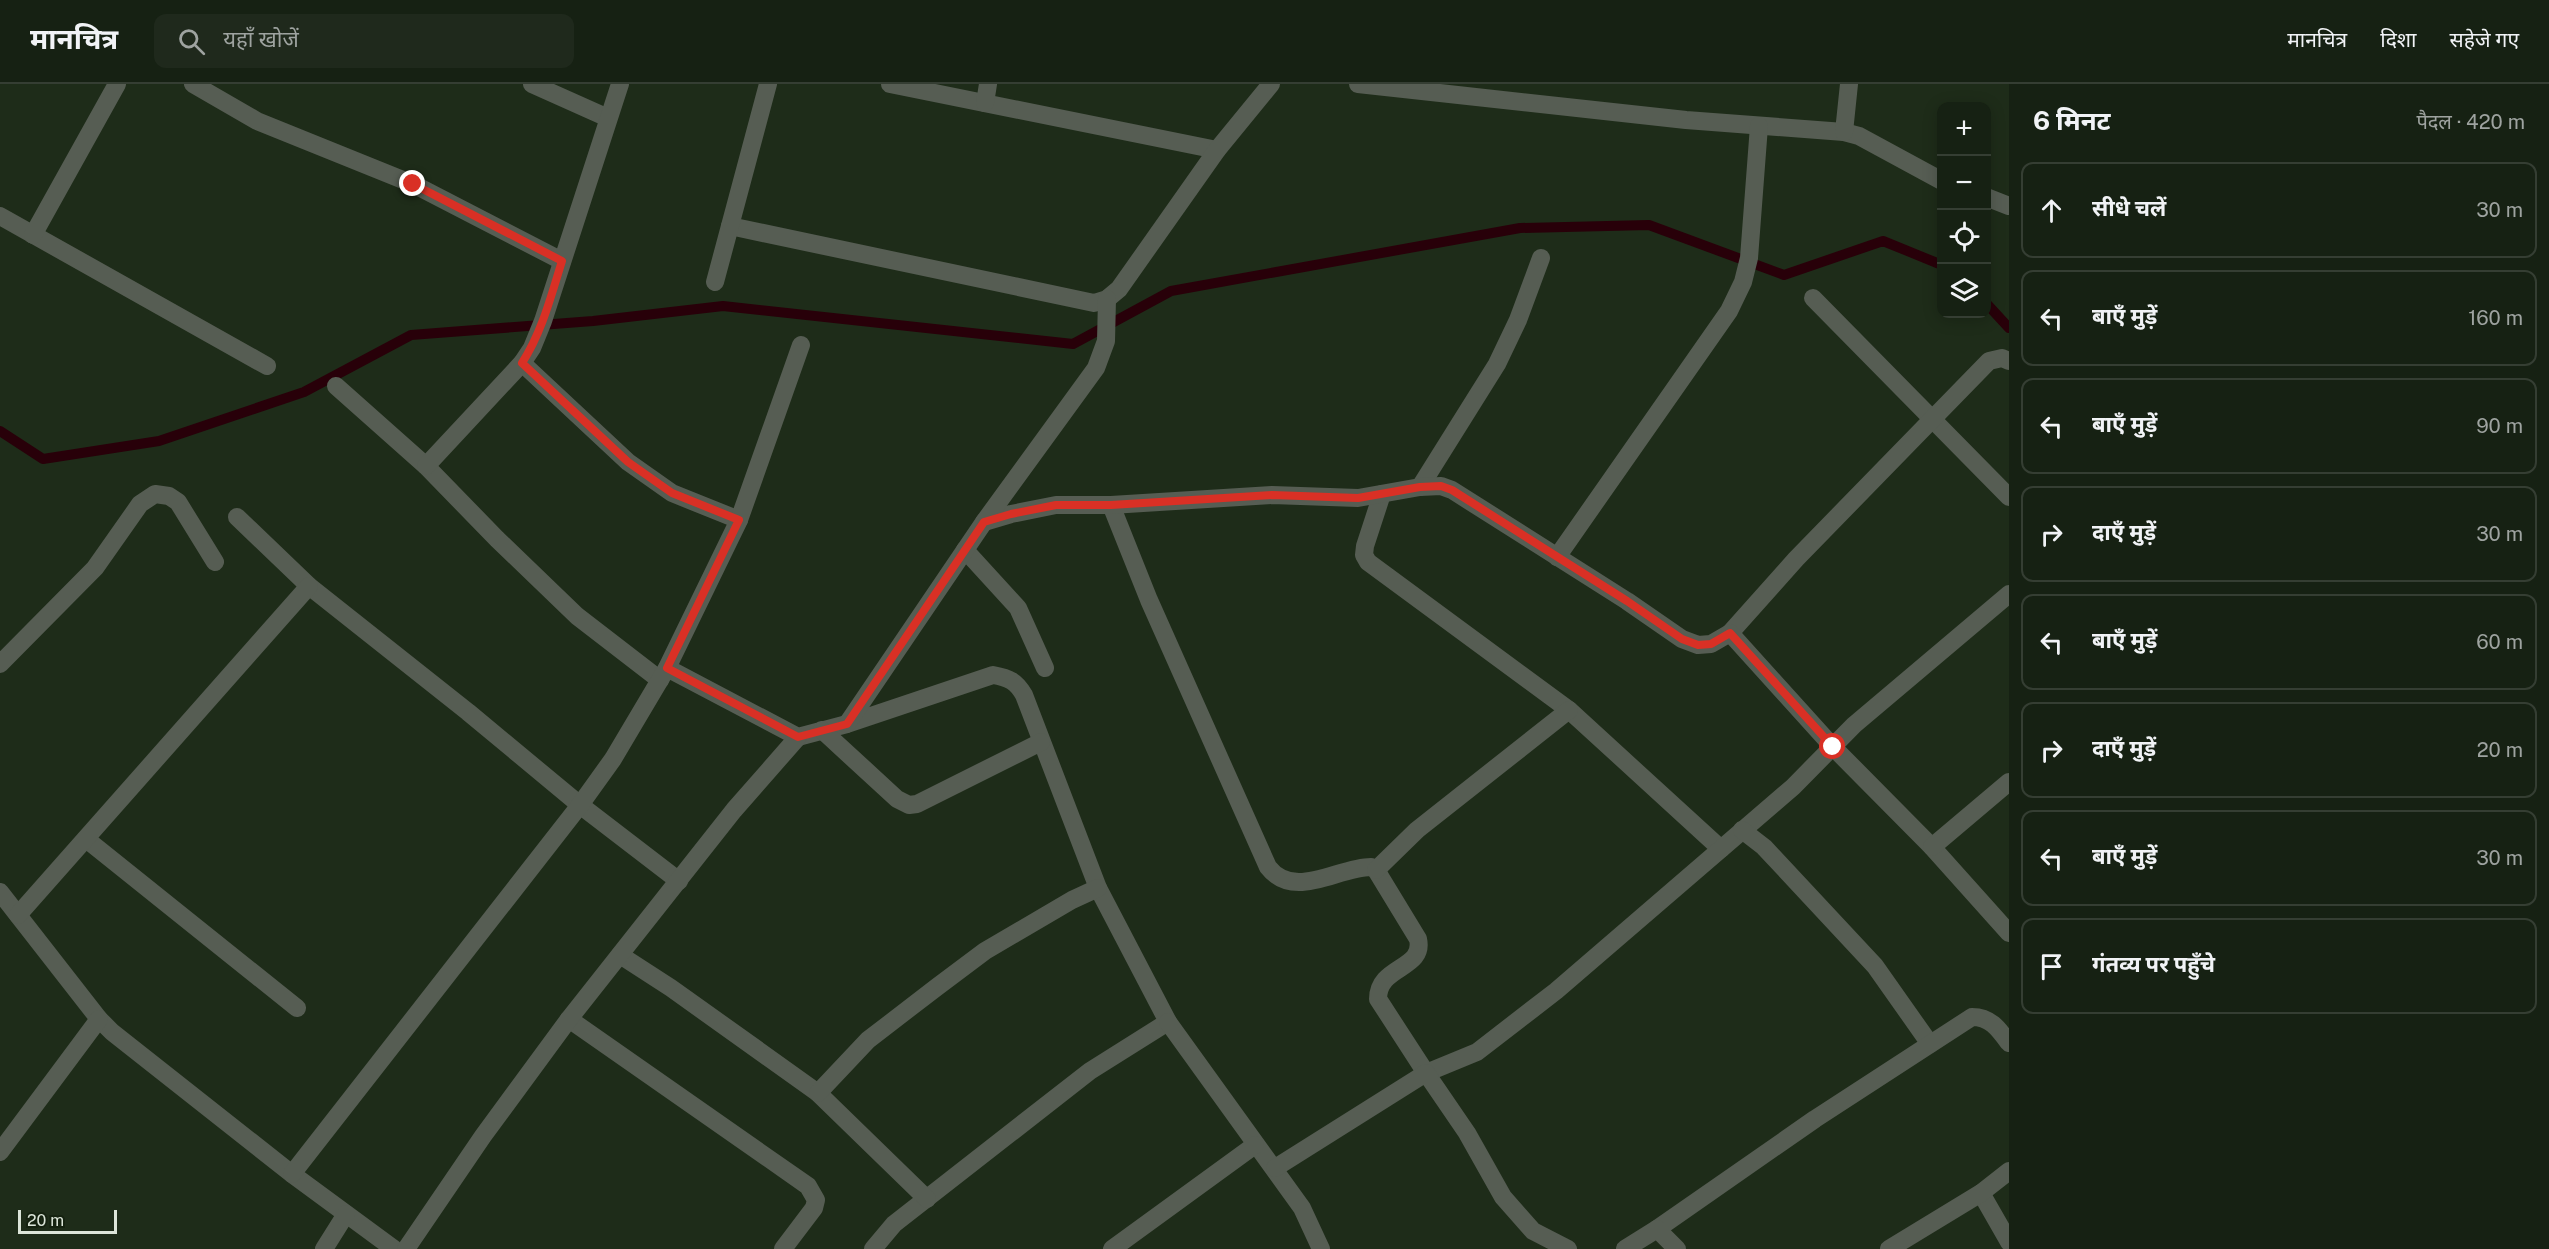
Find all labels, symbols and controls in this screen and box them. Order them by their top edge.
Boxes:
search box [154,14,574,68]
text: मानचित्र [30,22,118,55]
icon: search [175,25,208,58]
text: यहाँ खोजें [223,26,299,52]
text: मानचित्र [2287,27,2347,52]
text: दिशा [2380,27,2417,52]
text: सहेजे गए [2450,27,2519,52]
map controls [1937,102,1991,318]
button: + [1937,102,1991,156]
text: 6 मिनट [2033,105,2111,136]
text: पैदल · 420 m [2416,110,2525,134]
button: − [1937,156,1991,210]
route end [399,170,425,196]
icon: ahead [2035,194,2068,227]
text: सीधे चलें [2092,195,2166,221]
text: 30 m [2476,198,2523,222]
button: locate [1937,210,1991,264]
button: layers [1937,264,1991,318]
icon: left [2035,302,2068,335]
text: बाएँ मुड़ें [2092,303,2157,329]
text: 160 m [2468,306,2523,330]
icon: left [2035,410,2068,443]
text: बाएँ मुड़ें [2092,411,2157,437]
text: 90 m [2476,414,2523,438]
icon: right [2035,518,2068,551]
text: दाएँ मुड़ें [2092,519,2156,545]
text: 30 m [2476,522,2523,546]
icon: left [2035,626,2068,659]
text: बाएँ मुड़ें [2092,627,2157,653]
text: 60 m [2476,630,2523,654]
route start [1819,733,1845,759]
icon: right [2035,734,2068,767]
text: दाएँ मुड़ें [2092,735,2156,761]
text: 20 m [2477,738,2523,762]
icon: left [2035,842,2068,875]
text: बाएँ मुड़ें [2092,843,2157,869]
text: 30 m [2476,846,2523,870]
icon: arrive [2035,950,2068,983]
text: गंतव्य पर पहुँचे [2092,951,2215,977]
scale bar [18,1207,117,1234]
text: 20 m [27,1211,64,1230]

